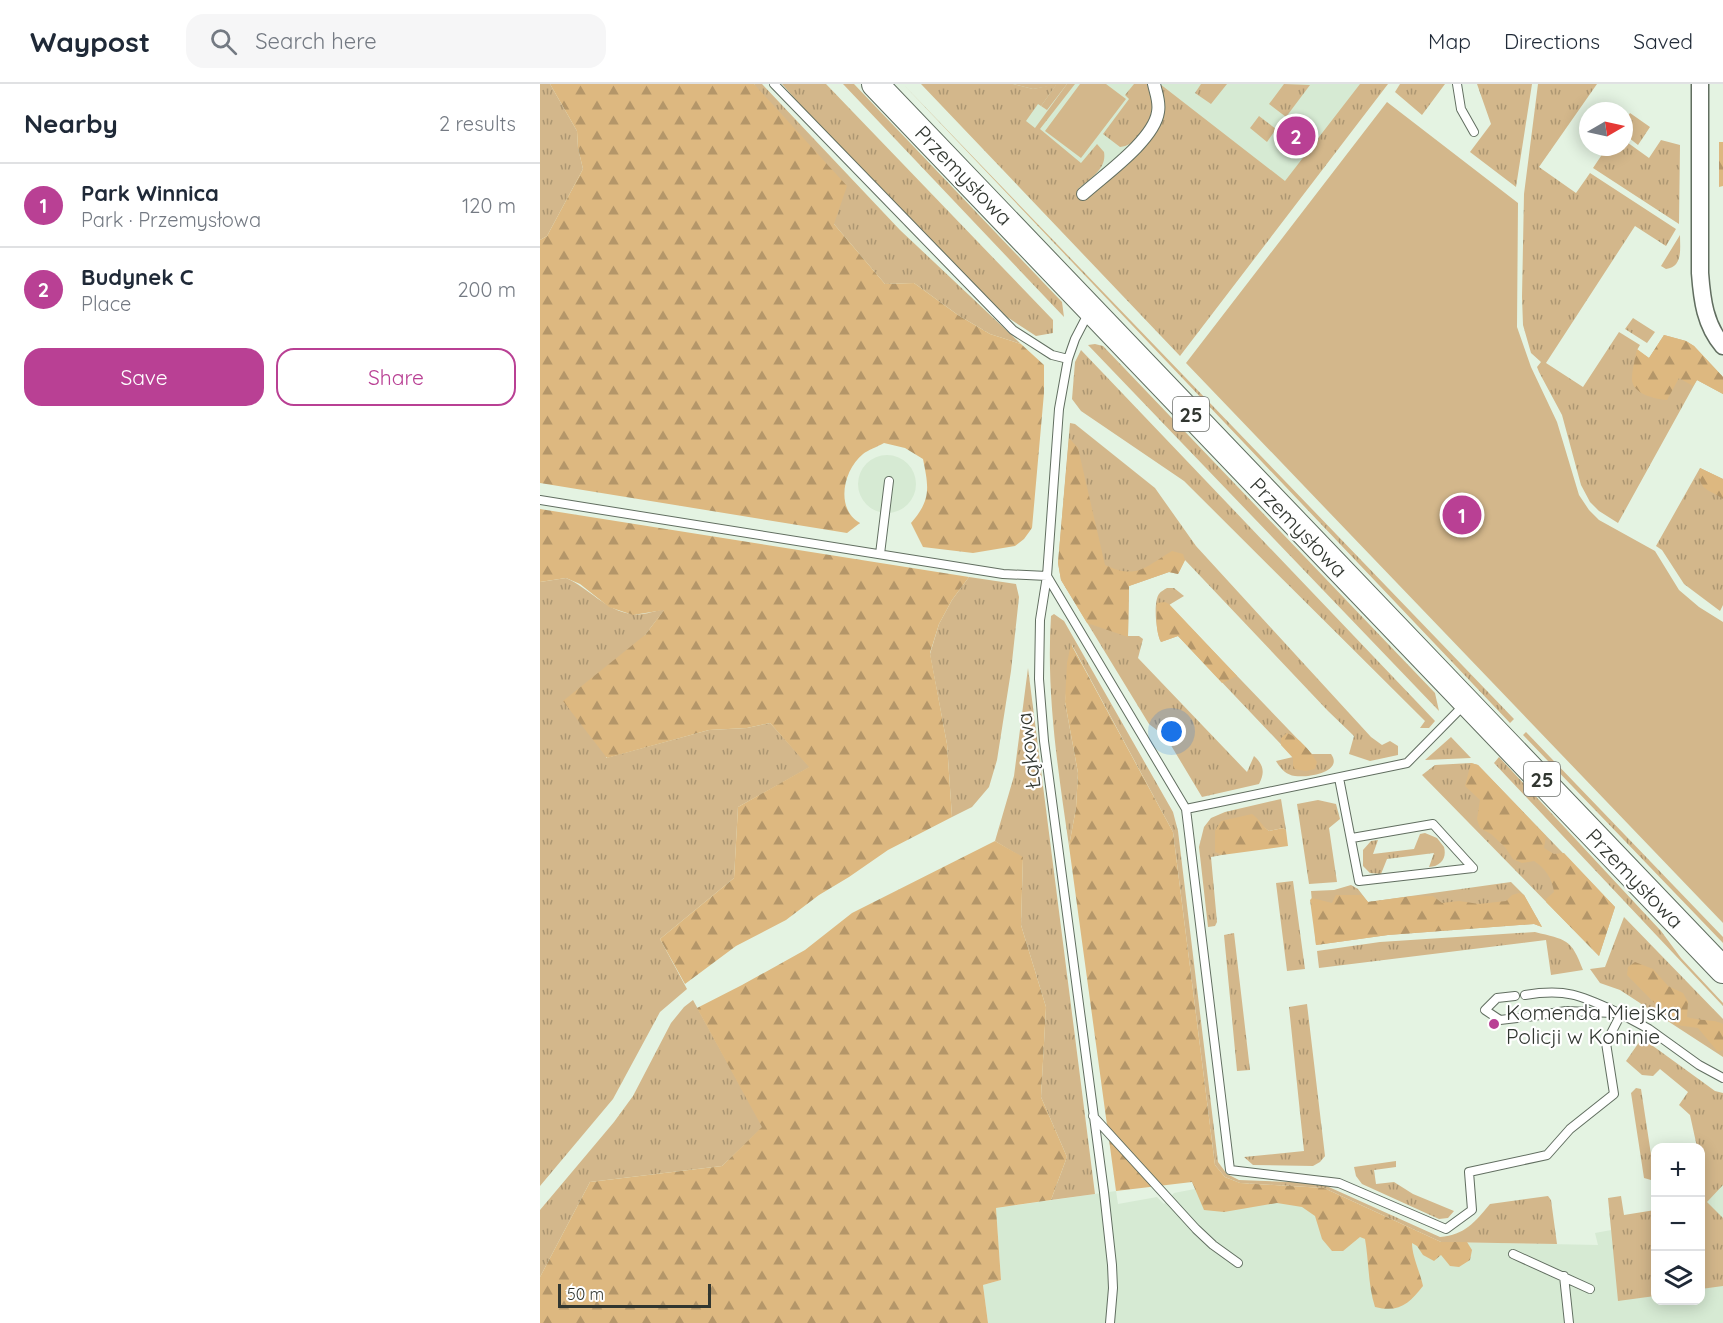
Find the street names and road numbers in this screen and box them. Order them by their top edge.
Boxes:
street label: Przemysłowa [910,120,1018,230]
road number: 25 [1173,397,1209,431]
street label: Przemysłowa [1245,472,1353,582]
street label: Łąkowa [1010,711,1046,791]
road number: 25 [1524,762,1560,796]
street label: Przemysłowa [1581,823,1689,933]

